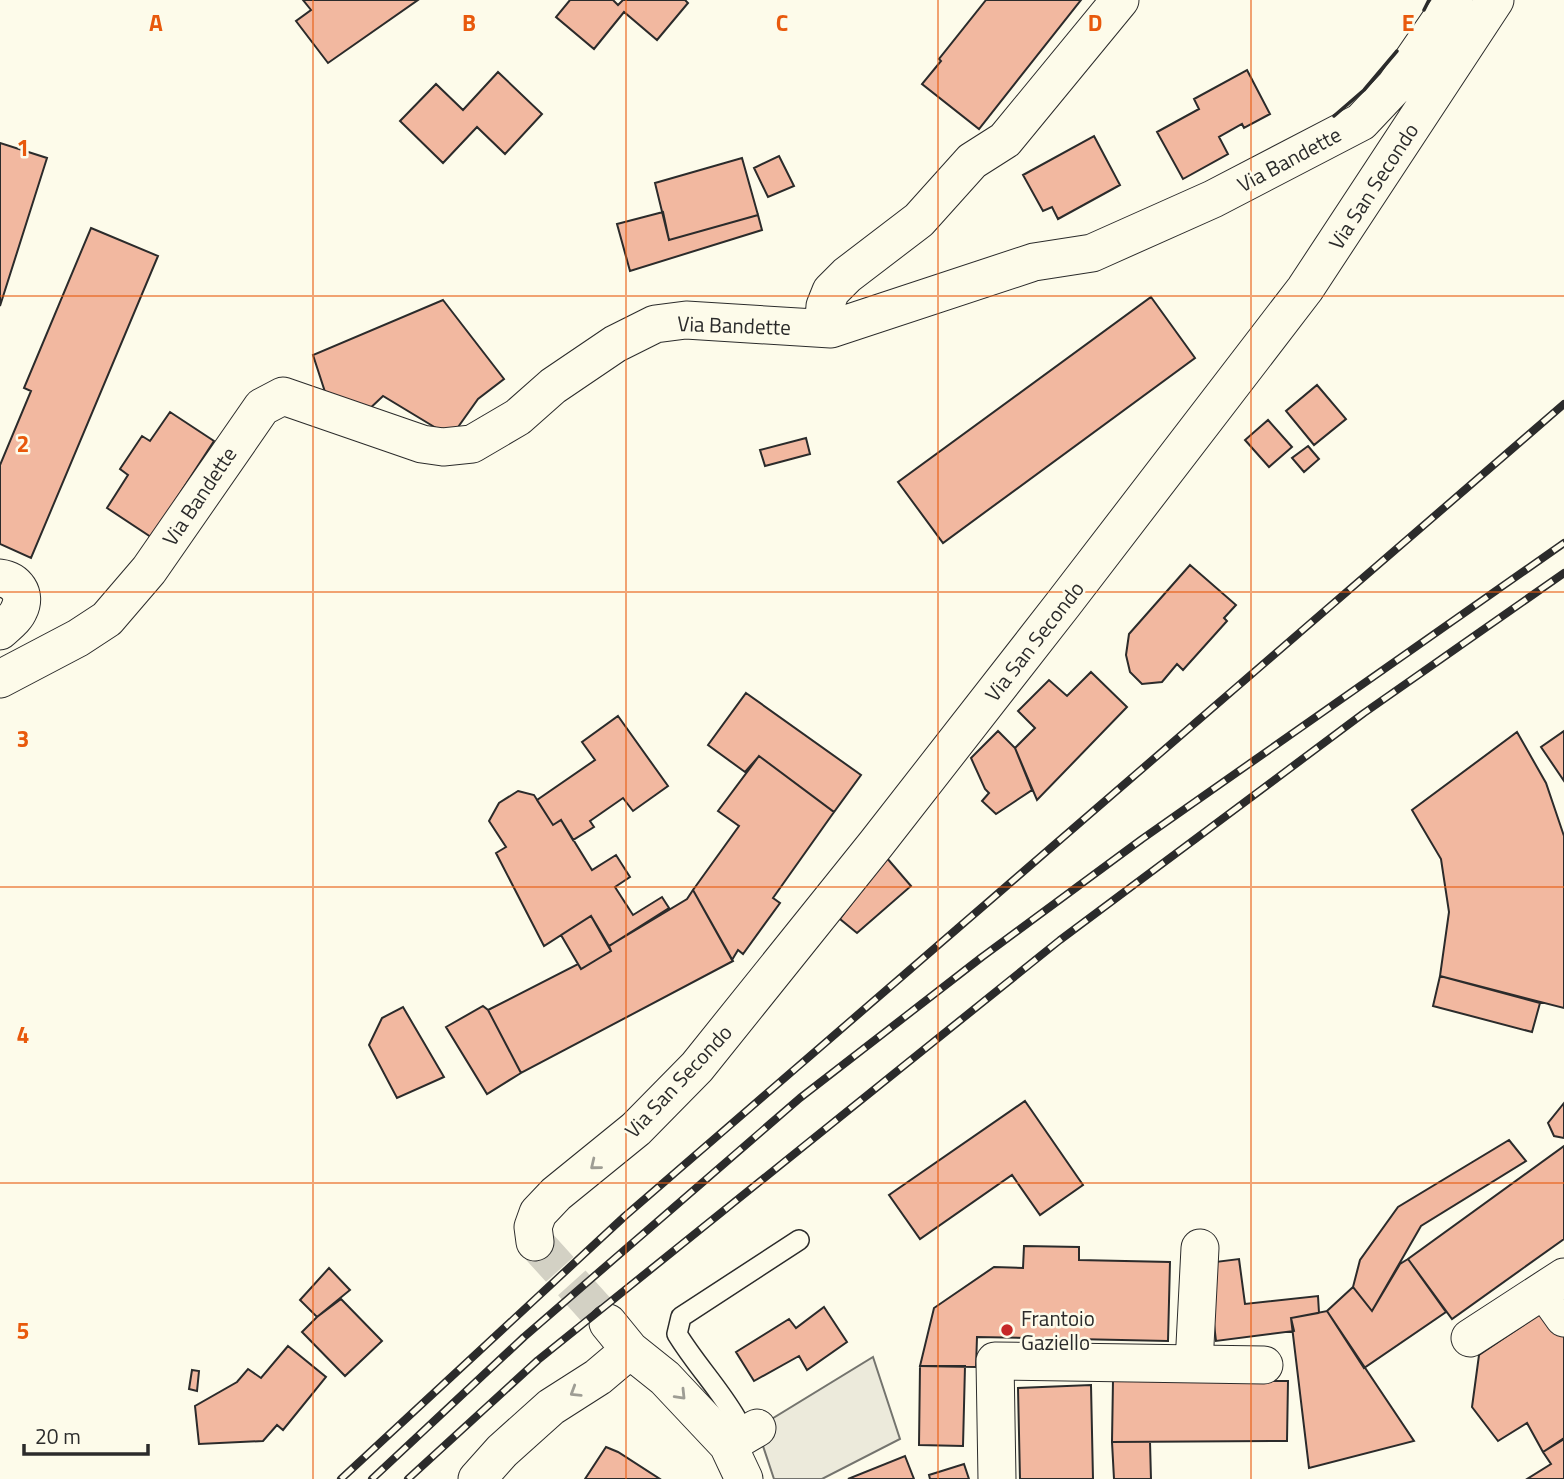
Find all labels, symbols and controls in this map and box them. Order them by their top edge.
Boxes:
text: A [149,5,163,40]
text: B [462,5,476,40]
text: C [776,5,788,40]
text: D [1088,5,1102,40]
text: E [1402,5,1414,40]
street label: Via San Secondo [1320,116,1426,256]
street label: Via Bandette [1231,118,1347,200]
text: 1 [17,130,29,165]
street label: Via Bandette [677,307,791,343]
text: 2 [17,426,29,461]
street label: Via Bandette [154,440,244,552]
street label: Via San Secondo [977,574,1091,708]
text: 3 [17,721,29,756]
text: 4 [17,1017,29,1052]
street label: Via San Secondo [617,1017,739,1145]
one-way arrow [590,1156,602,1169]
place label: Frantoio Gaziello [1021,1302,1095,1358]
text: 5 [17,1313,29,1348]
marker: Frantoio Gaziello [999,1322,1015,1338]
one-way arrow [570,1383,583,1396]
one-way arrow [673,1387,685,1400]
scale bar [24,1412,149,1456]
text: 20 m [35,1420,81,1452]

